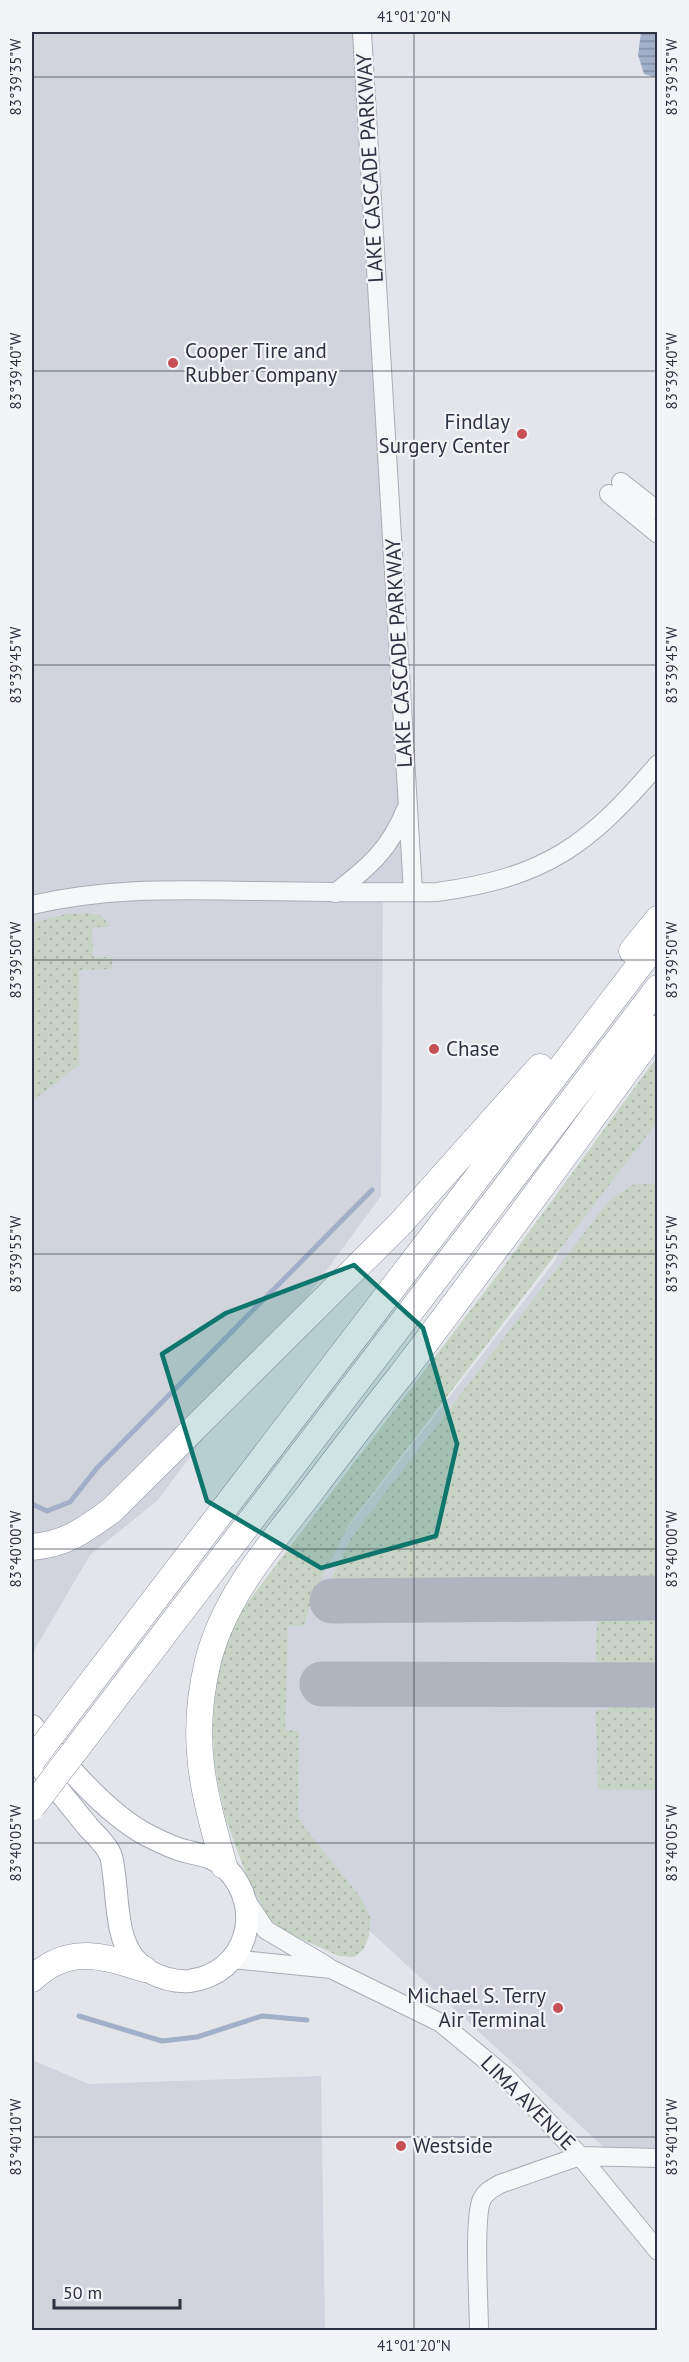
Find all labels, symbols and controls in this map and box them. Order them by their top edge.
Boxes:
text: 41°01'20"N [377,7,451,26]
text: 83°39'35"W [6,38,25,115]
text: 83°39'35"W [662,38,681,115]
street label: LAKE CASCADE PARKWAY [350,52,389,283]
text: 83°39'40"W [6,332,25,409]
text: 83°39'40"W [662,332,681,409]
place label: Cooper Tire and Rubber Company [185,337,338,388]
marker: Cooper Tire and Rubber Company [166,356,180,370]
place label: Findlay Surgery Center [379,408,510,459]
marker: Findlay Surgery Center [515,427,529,441]
street label: LAKE CASCADE PARKWAY [379,537,418,768]
text: 83°39'45"W [6,626,25,703]
text: 83°39'45"W [662,626,681,703]
text: 83°39'50"W [6,921,25,998]
text: 83°39'50"W [662,921,681,998]
place label: Chase [446,1035,499,1062]
marker: Chase [427,1042,441,1056]
text: 83°39'55"W [6,1215,25,1292]
text: 83°39'55"W [662,1215,681,1292]
text: 83°40'00"W [6,1510,25,1587]
text: 83°40'00"W [662,1510,681,1587]
text: 83°40'05"W [6,1804,25,1881]
text: 83°40'05"W [662,1804,681,1881]
place label: Michael S. Terry Air Terminal [407,1982,546,2033]
marker: Michael S. Terry Air Terminal [551,2001,565,2015]
street label: LIMA AVENUE [475,2049,582,2156]
text: 83°40'10"W [6,2098,25,2175]
text: 83°40'10"W [662,2098,681,2175]
place label: Westside [413,2132,493,2159]
marker: Westside [394,2139,408,2153]
scale bar [54,2272,180,2310]
text: 50 m [63,2281,102,2304]
text: 41°01'20"N [377,2336,451,2355]

